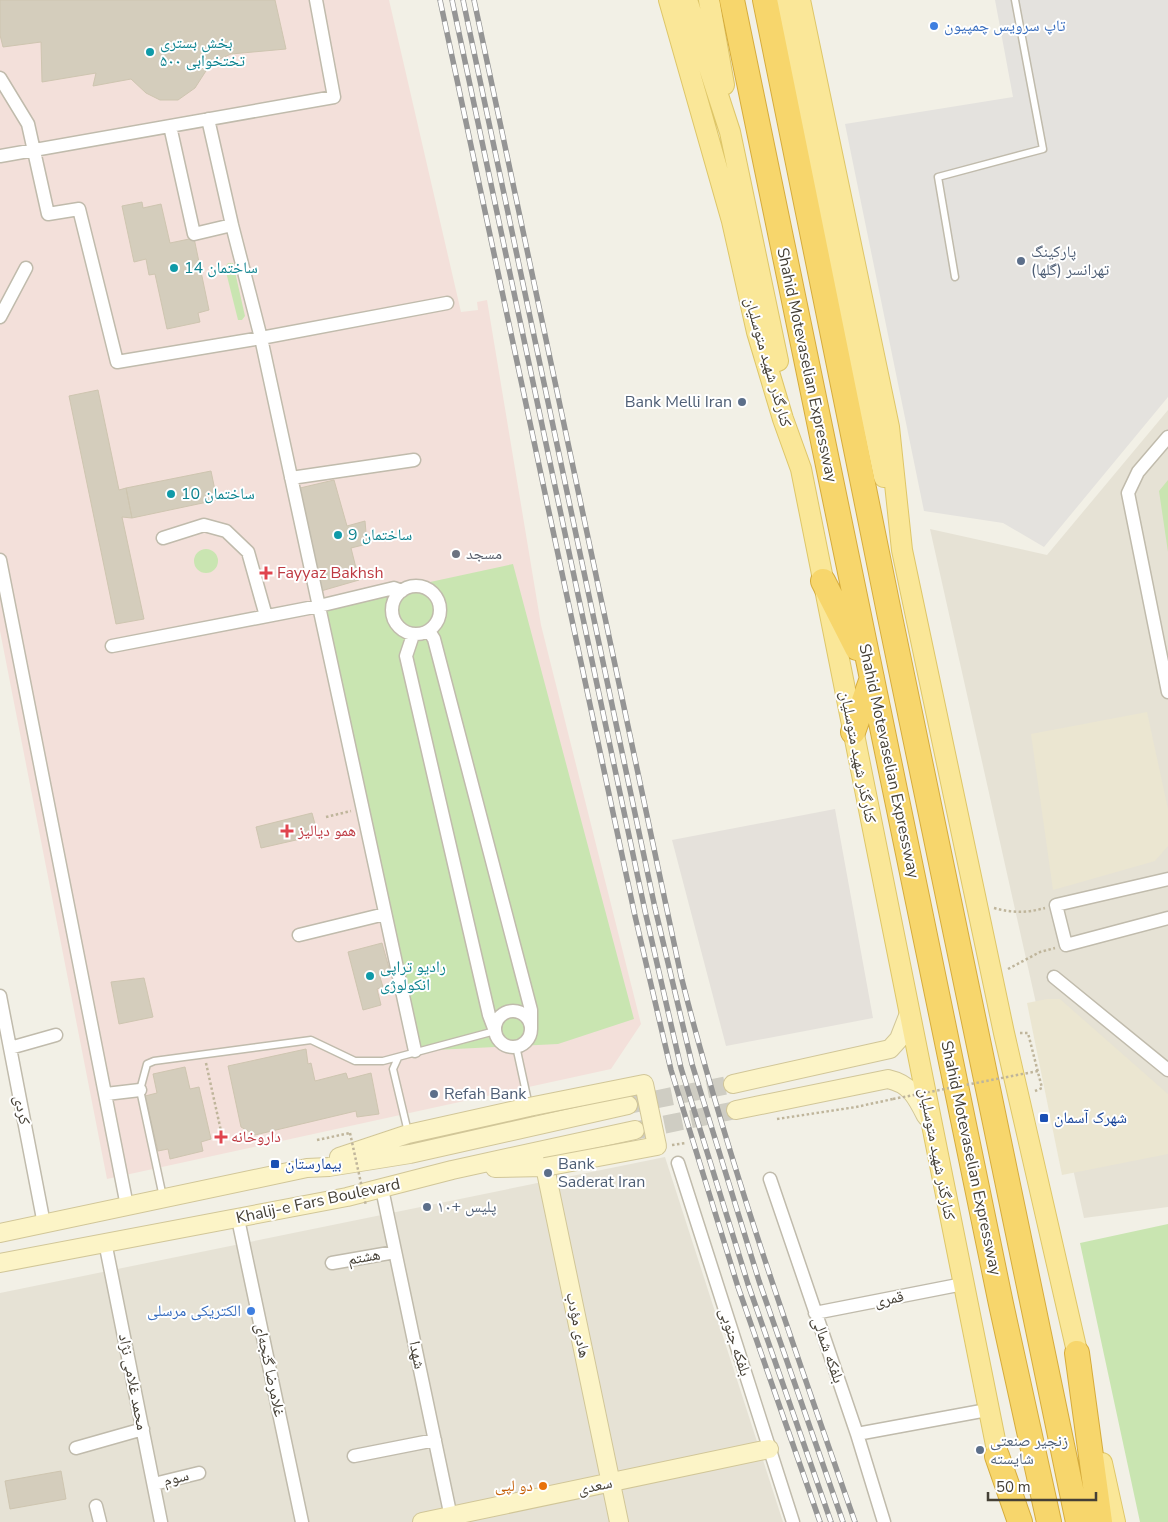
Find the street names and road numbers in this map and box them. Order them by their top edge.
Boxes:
street label: Shahid Motevaselian Expressway [771,246,843,485]
street label: کنارگذر شهید متوسلیان [739,294,797,430]
street label: Shahid Motevaselian Expressway [853,642,925,881]
street label: کنارگذر شهید متوسلیان [834,689,882,825]
street label: Shahid Motevaselian Expressway [935,1039,1007,1278]
street label: کنارگذر شهید متوسلیان [913,1086,961,1222]
street label: کردی [8,1093,36,1127]
street label: Khalij-e Fars Boulevard [234,1173,402,1229]
street label: هشتم [346,1243,382,1271]
street label: قمری [872,1285,906,1313]
street label: هادی مؤدب [560,1290,596,1360]
street label: بلفکه جنوبی [714,1305,756,1379]
street label: بلفکه شمالی [806,1314,850,1386]
street label: غلامرضا گنجه‌ای [249,1321,291,1419]
street label: محمد غلامی نژاد [113,1332,153,1432]
street label: شهدا [403,1339,431,1371]
street label: سوم [161,1464,191,1492]
street label: سعدی [576,1472,614,1500]

